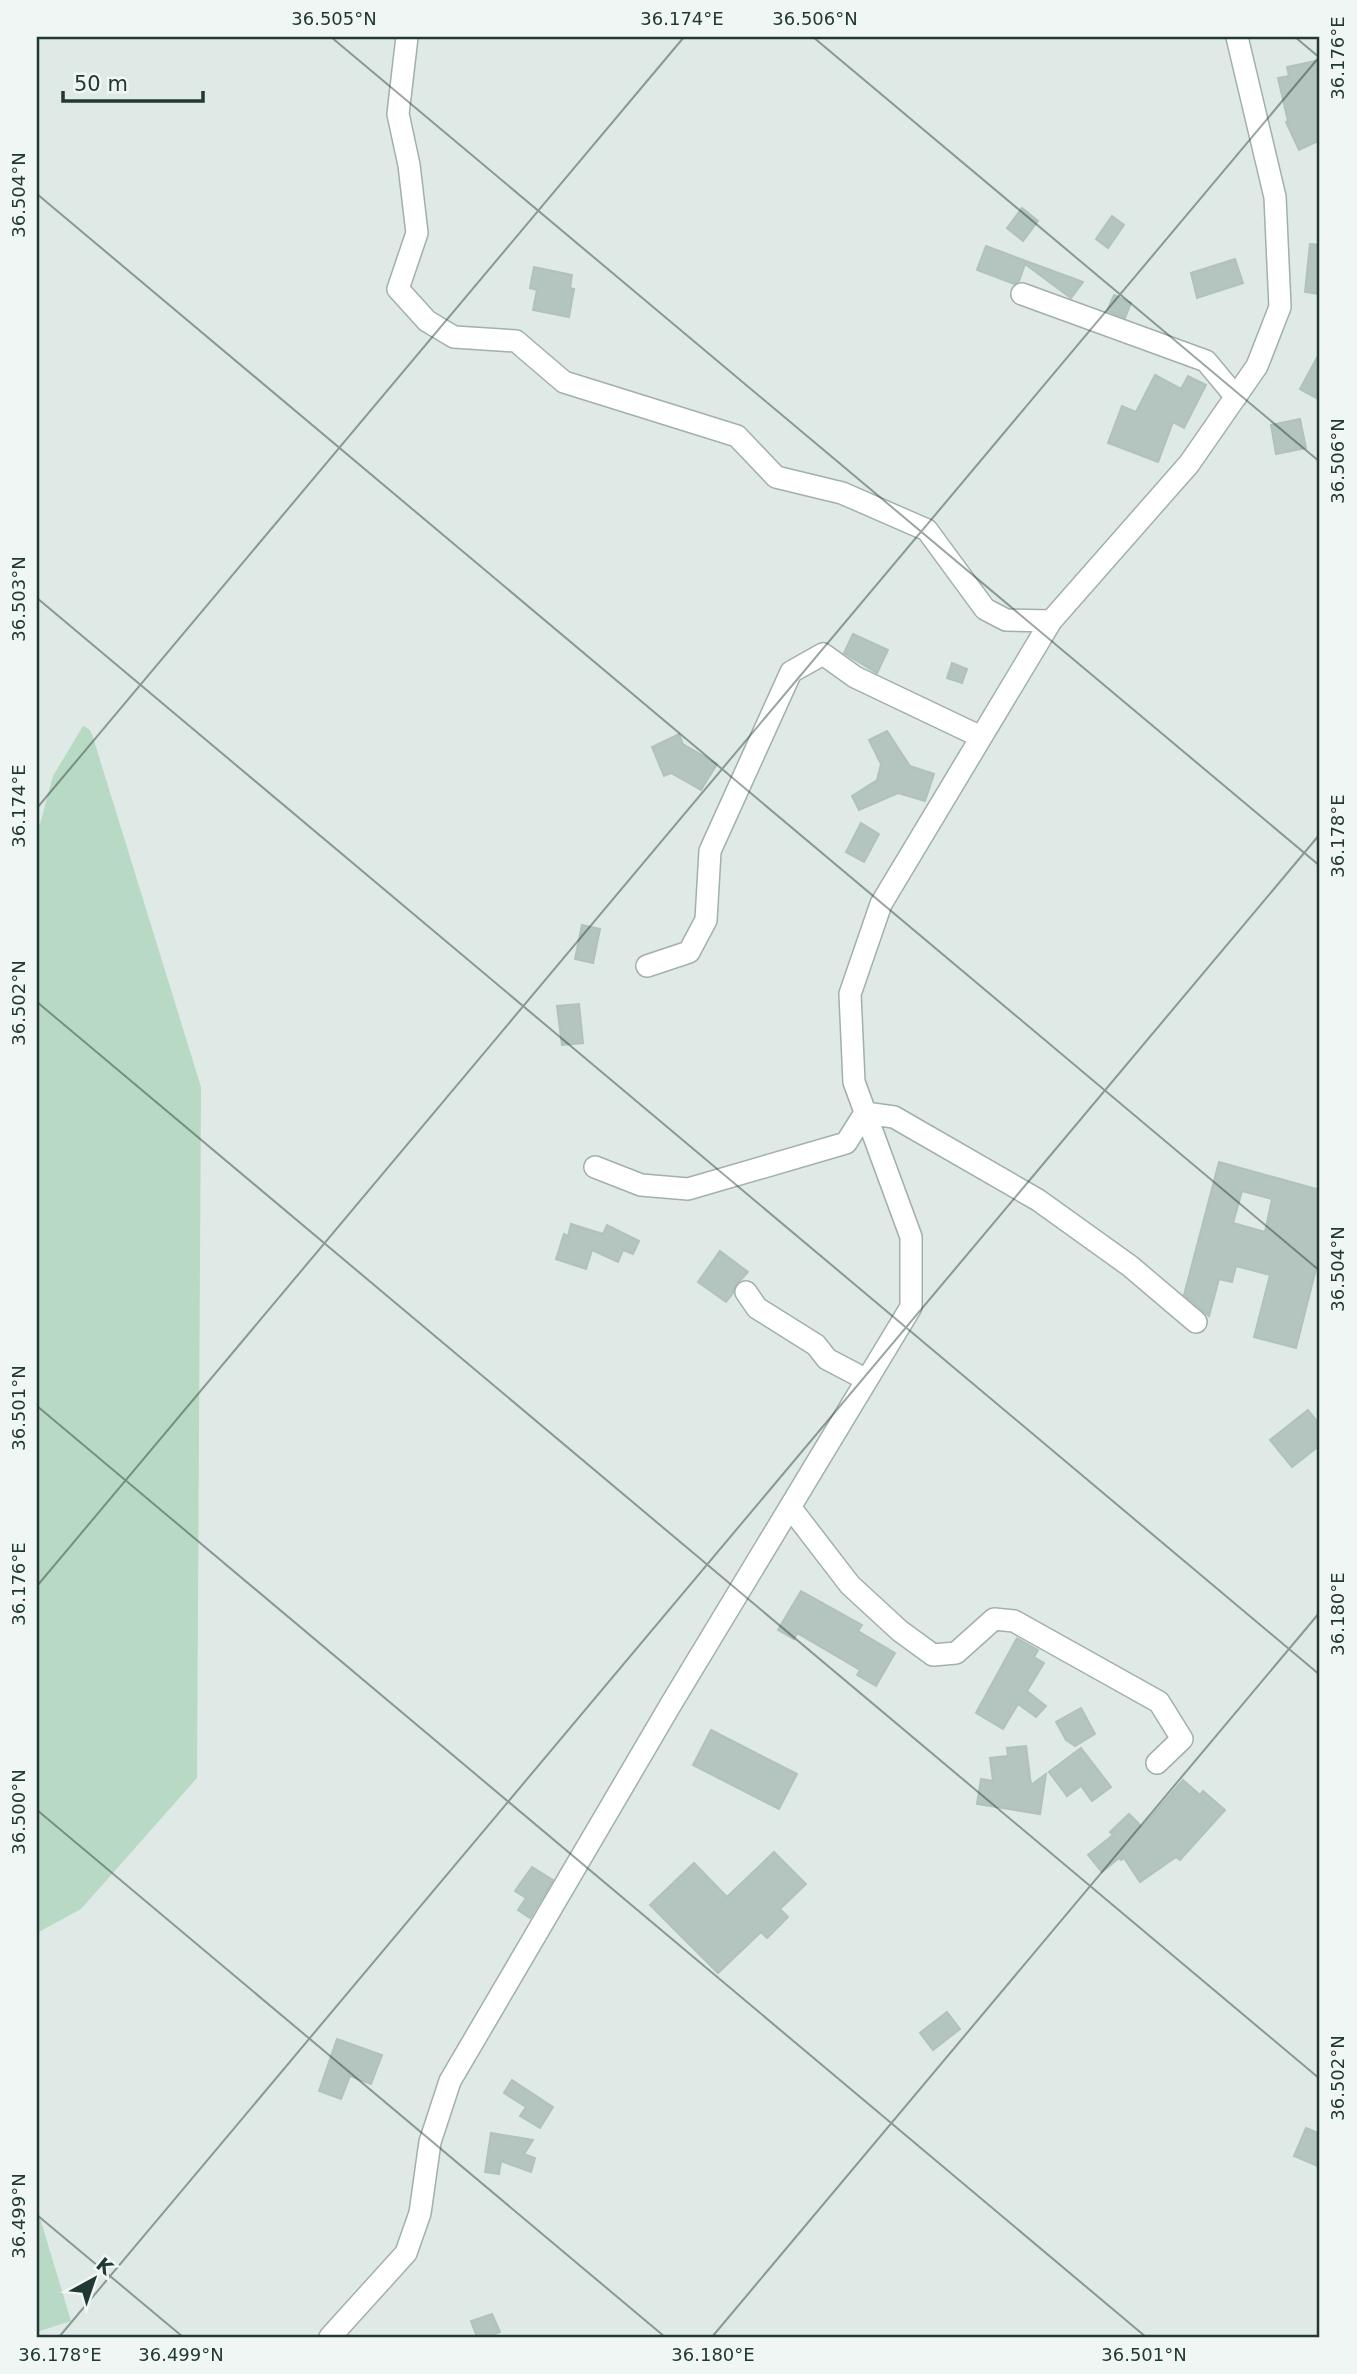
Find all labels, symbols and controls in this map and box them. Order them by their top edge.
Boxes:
text: 36.505°N [291,8,377,29]
text: 36.174°E [640,8,724,29]
text: 36.506°N [772,8,858,29]
text: 36.176°E [1327,16,1348,100]
scale bar [63,60,203,104]
text: 50 m [74,72,128,96]
text: 36.504°N [8,152,29,238]
text: 36.506°N [1327,418,1348,504]
text: 36.503°N [8,556,29,642]
text: 36.174°E [8,764,29,848]
text: 36.178°E [1327,794,1348,878]
text: 36.502°N [8,960,29,1046]
text: 36.504°N [1327,1226,1348,1312]
text: 36.501°N [8,1365,29,1451]
text: 36.176°E [8,1542,29,1626]
text: 36.180°E [1327,1572,1348,1656]
text: 36.500°N [8,1769,29,1855]
text: 36.502°N [1327,2035,1348,2121]
text: 36.499°N [8,2173,29,2259]
north arrow [60,2244,130,2314]
text: K [92,2253,119,2280]
text: 36.178°E [18,2344,102,2365]
text: 36.499°N [138,2344,224,2365]
text: 36.180°E [671,2344,755,2365]
text: 36.501°N [1101,2344,1187,2365]

